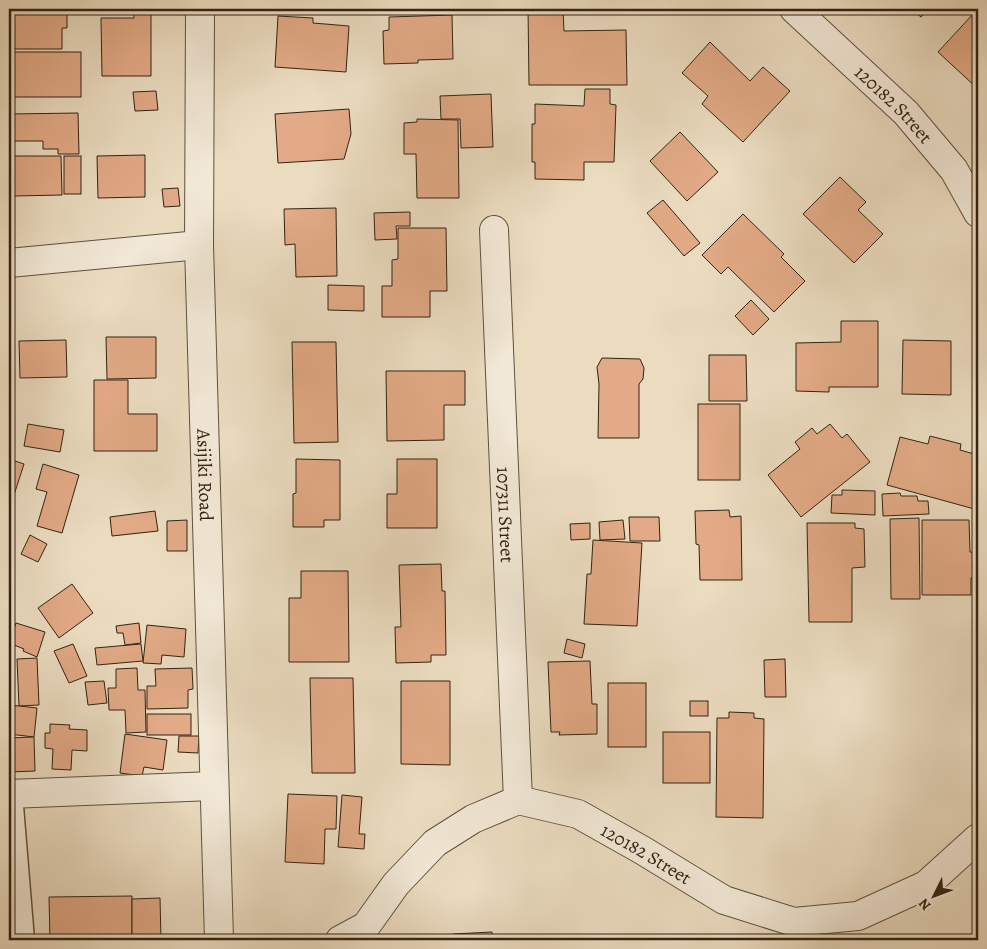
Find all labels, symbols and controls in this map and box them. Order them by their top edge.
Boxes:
street label: 120182 Street [849,60,938,149]
street label: Asijiki Road [190,427,219,522]
street label: 107311 Street [490,466,520,563]
street label: 120182 Street [596,817,696,891]
north arrow [910,872,960,922]
text: N [914,894,935,915]

